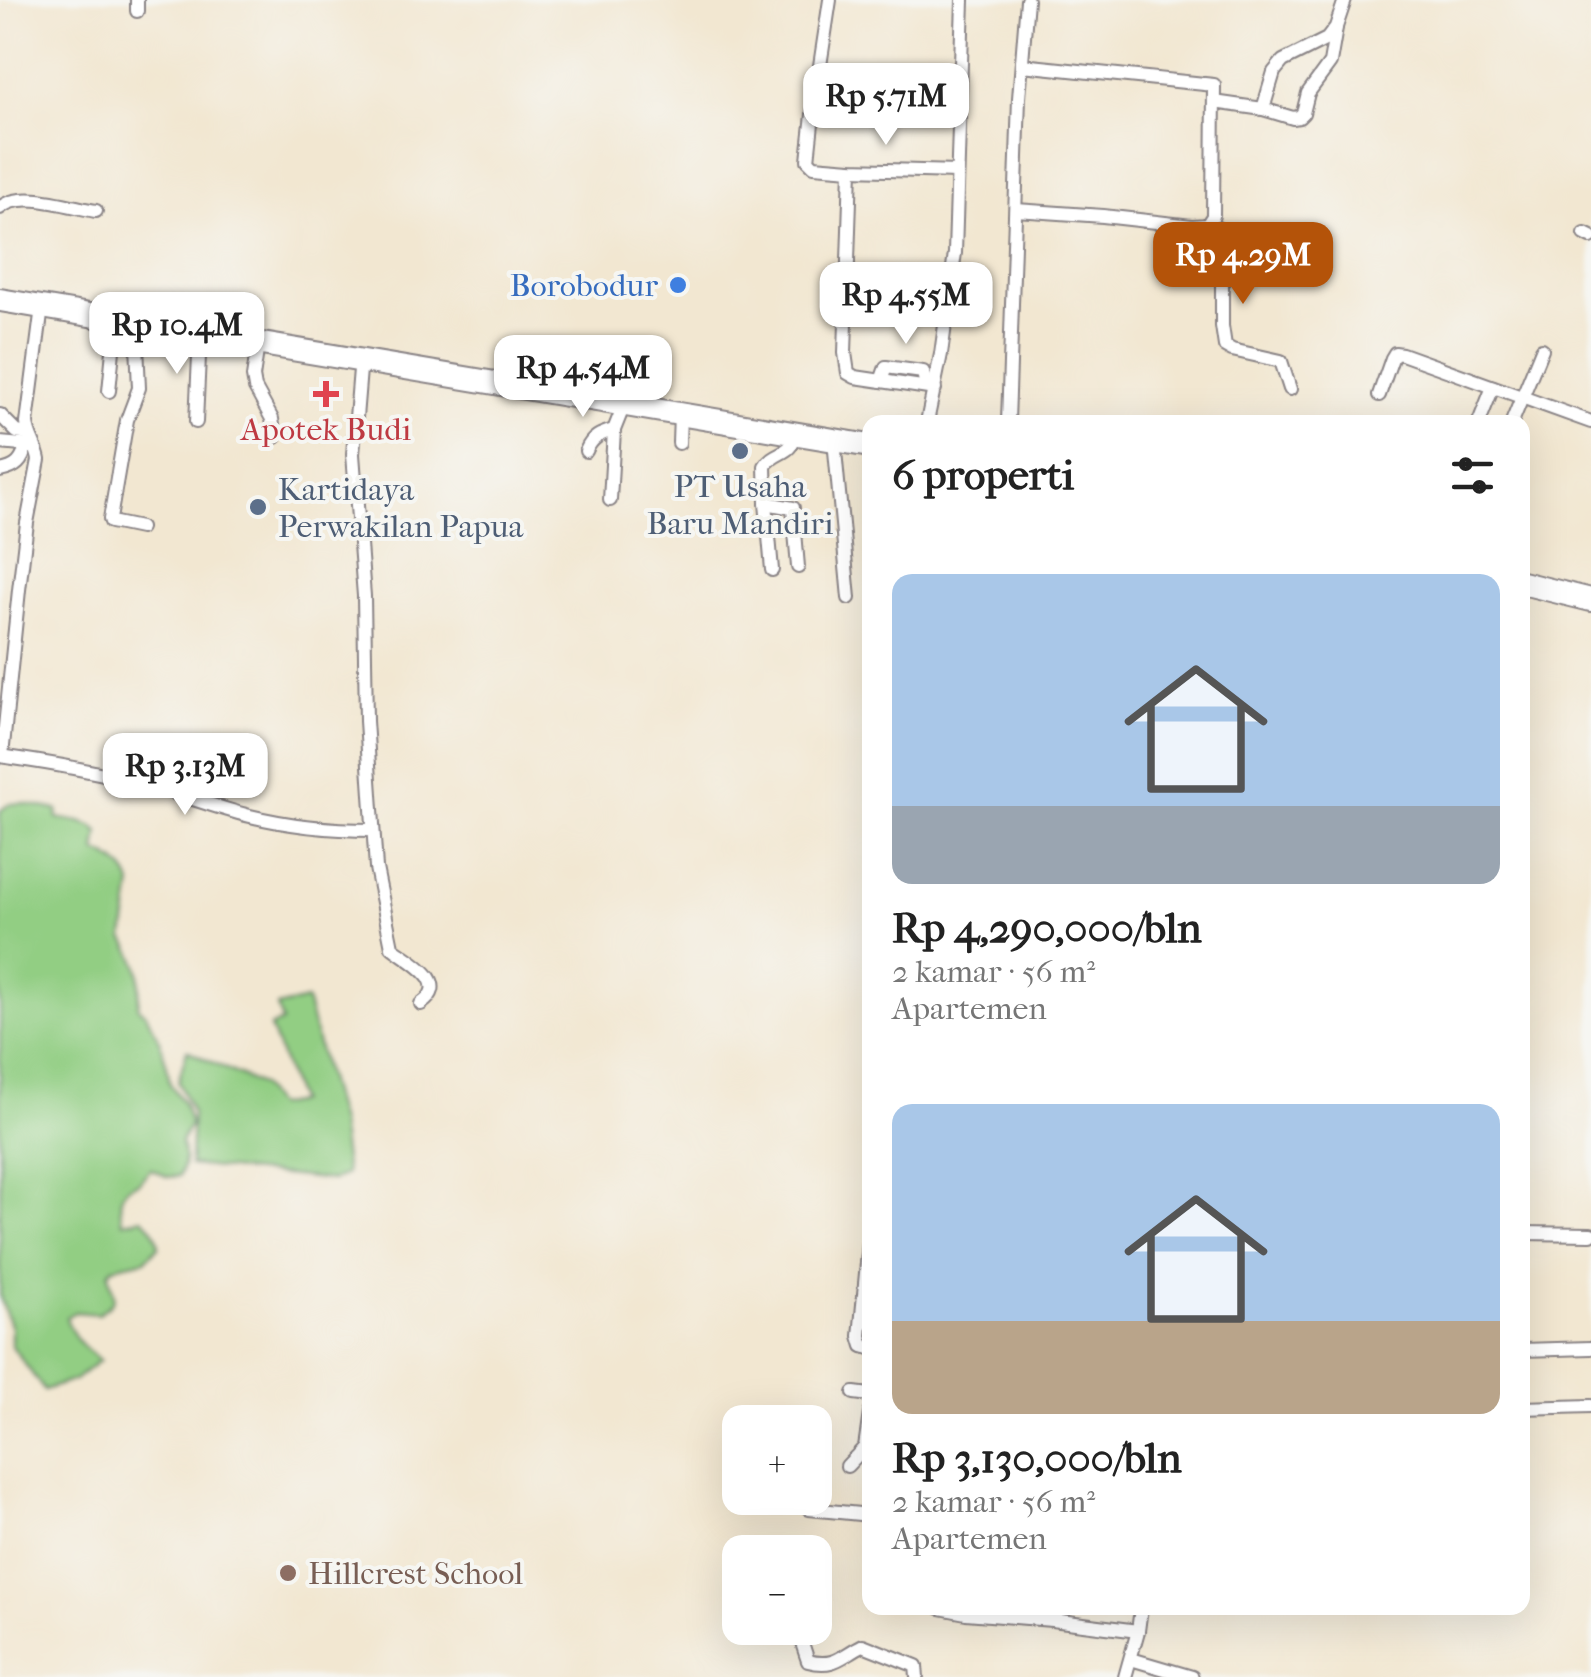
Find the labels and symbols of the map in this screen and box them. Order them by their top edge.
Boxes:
pin: Rp 5.71M [783,63,989,148]
pin: Rp 4.29M [1140,222,1346,307]
pin: Rp 4.55M [803,262,1009,347]
place label: Borobodur [510,267,658,304]
marker: Borobodur [667,274,689,296]
pin: Rp 10.4M [74,292,280,377]
pin: Rp 4.54M [480,335,686,420]
marker: Apotek Budi [315,383,337,405]
place label: Apotek Budi [239,411,412,448]
marker: PT Usaha Baru Mandiri [729,440,751,462]
place label: PT Usaha Baru Mandiri [647,468,834,542]
place label: Kartidaya Perwakilan Papua [278,471,525,545]
marker: Kartidaya Perwakilan Papua [247,496,269,518]
pin: Rp 3.13M [82,733,288,818]
place label: Hillcrest School [308,1555,523,1592]
marker: Hillcrest School [277,1562,299,1584]

